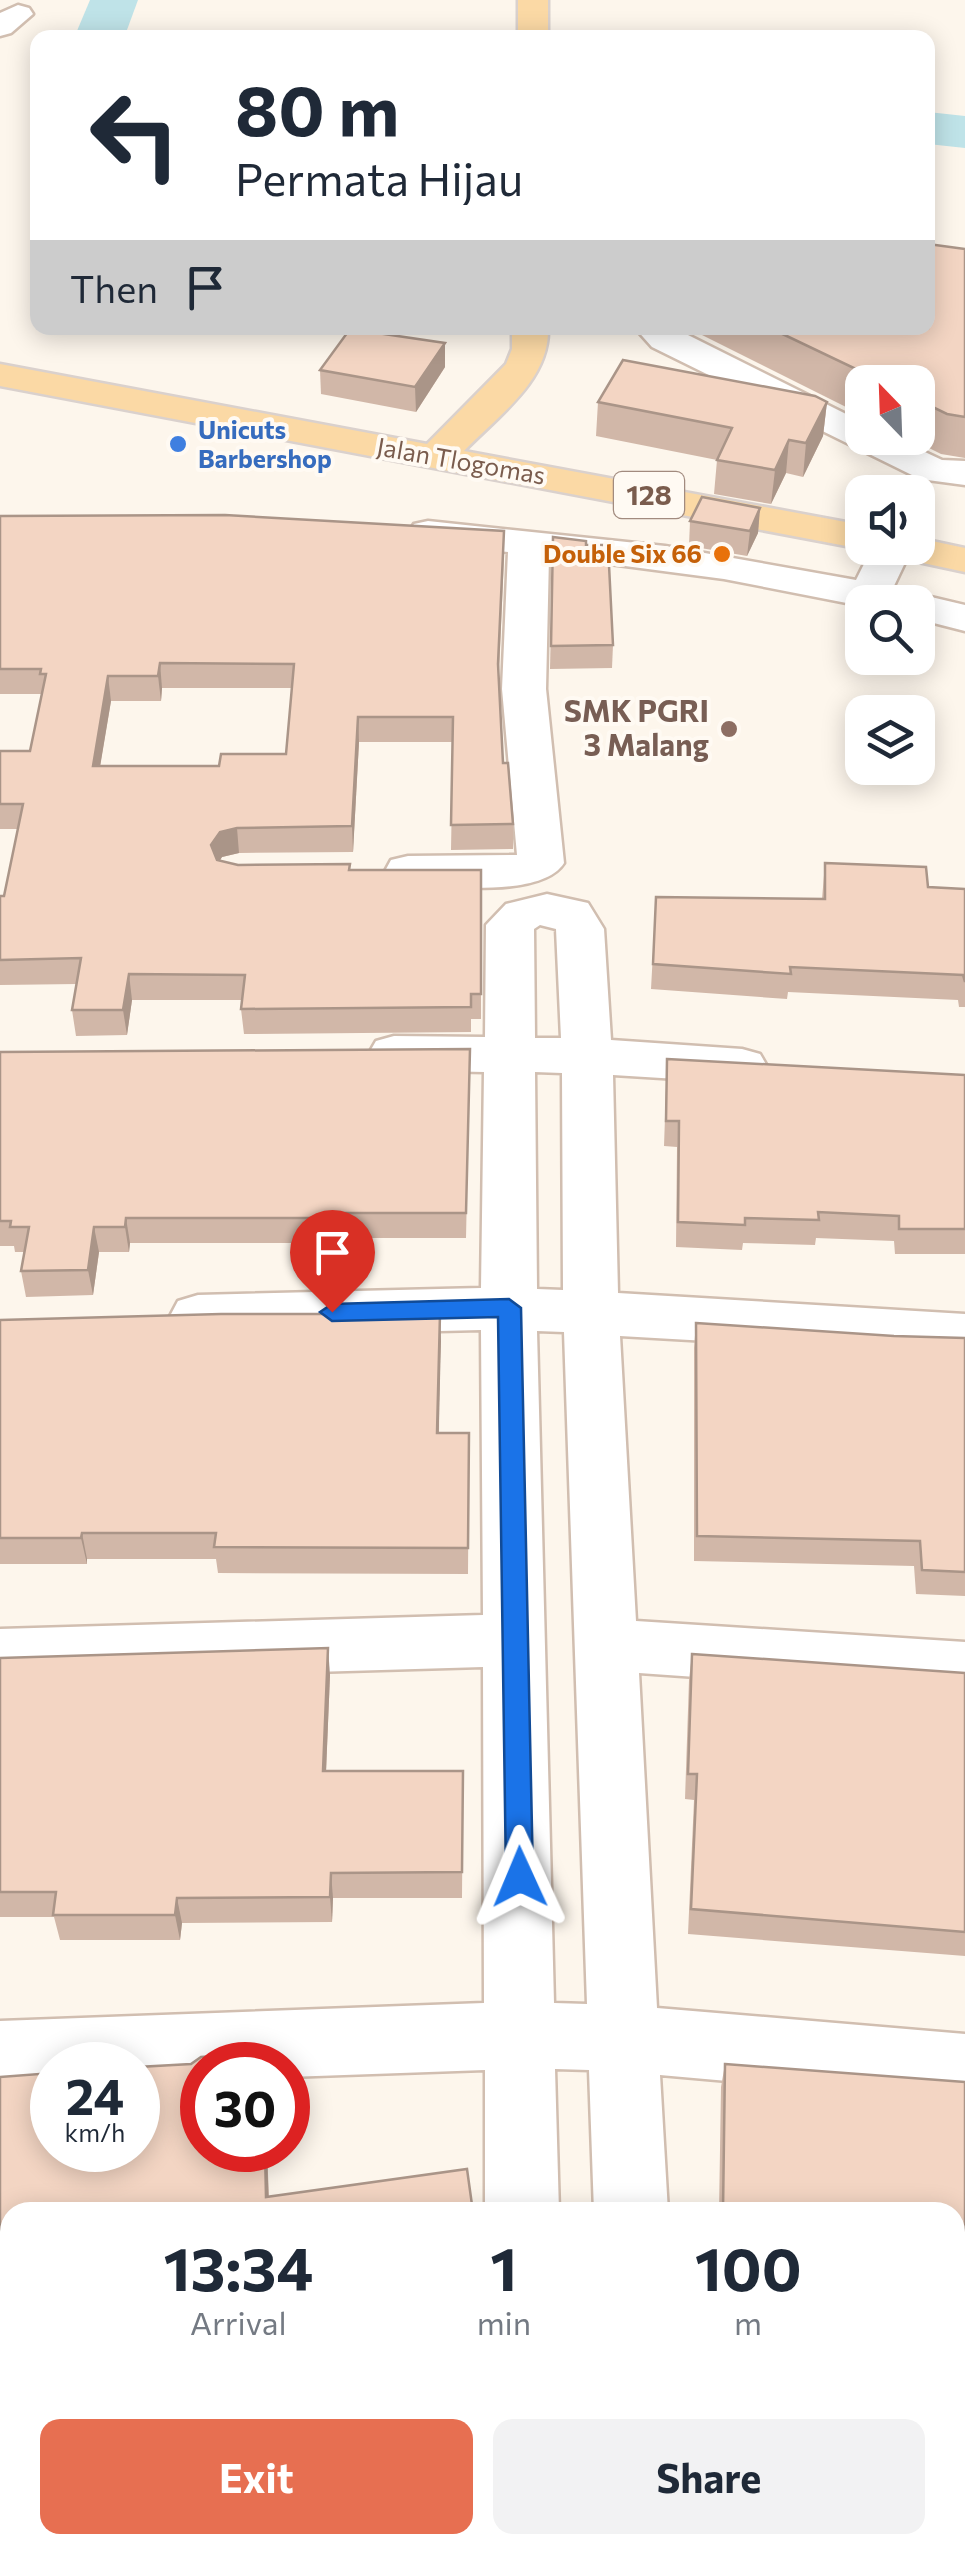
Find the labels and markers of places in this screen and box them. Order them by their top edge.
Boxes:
place label: Unicuts Barbershop [198,414,332,473]
marker: Unicuts Barbershop [167,433,189,455]
place label: Double Six 66 [543,538,702,568]
marker: Double Six 66 [711,543,733,565]
place label: SMK PGRI 3 Malang [564,691,709,762]
marker: SMK PGRI 3 Malang [718,718,740,740]
pin [290,1210,375,1313]

